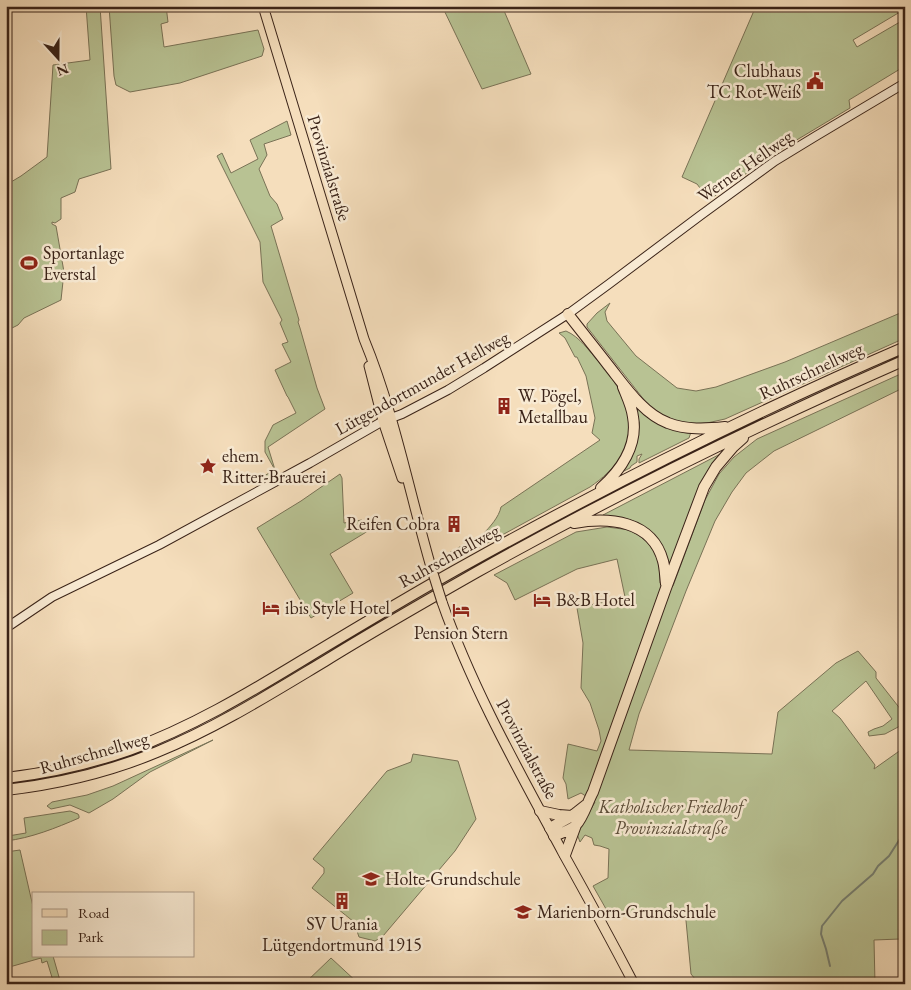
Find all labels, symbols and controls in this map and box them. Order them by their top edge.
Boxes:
north arrow [32,32,82,82]
place label: Clubhaus TC Rot-Weiß [707,59,801,103]
text: N [54,60,71,81]
public building icon: Clubhaus TC Rot-Weiß [805,71,825,91]
street label: Provinzialstraße [302,112,357,224]
street label: Werner Hellweg [693,124,797,207]
place label: Sportanlage Everstal [43,241,124,285]
sports icon: Sportanlage Everstal [19,253,39,273]
street label: Lütgendortmunder Hellweg [331,325,513,440]
street label: Ruhrschnellweg [755,336,867,405]
place label: W. Pögel, Metallbau [518,384,588,428]
building icon: W. Pögel, Metallbau [494,396,514,416]
place label: ehem. Ritter-Brauerei [222,444,327,488]
place icon: ehem. Ritter-Brauerei [198,456,218,476]
place label: Reifen Cobra [346,512,441,535]
building icon: Reifen Cobra [444,514,464,534]
street label: Ruhrschnellweg [394,518,503,593]
place label: B&B Hotel [556,588,635,611]
hotel icon: B&B Hotel [532,590,552,610]
place label: ibis Style Hotel [285,596,390,619]
hotel icon: ibis Style Hotel [261,598,281,618]
hotel icon: Pension Stern [451,600,471,620]
place label: Pension Stern [414,621,509,644]
street label: Provinzialstraße [492,695,563,803]
street label: Ruhrschnellweg [37,726,151,779]
park label: Katholischer Friedhof Provinzialstraße [597,795,748,840]
place label: Holte-Grundschule [385,867,521,890]
school or university icon: Holte-Grundschule [361,869,381,889]
building icon: SV Urania Lütgendortmund 1915 [332,891,352,911]
legend [32,892,195,958]
place label: Marienborn-Grundschule [537,900,716,923]
school or university icon: Marienborn-Grundschule [513,902,533,922]
text: Road [78,903,110,922]
place label: SV Urania Lütgendortmund 1915 [262,912,422,956]
text: Park [78,927,105,946]

